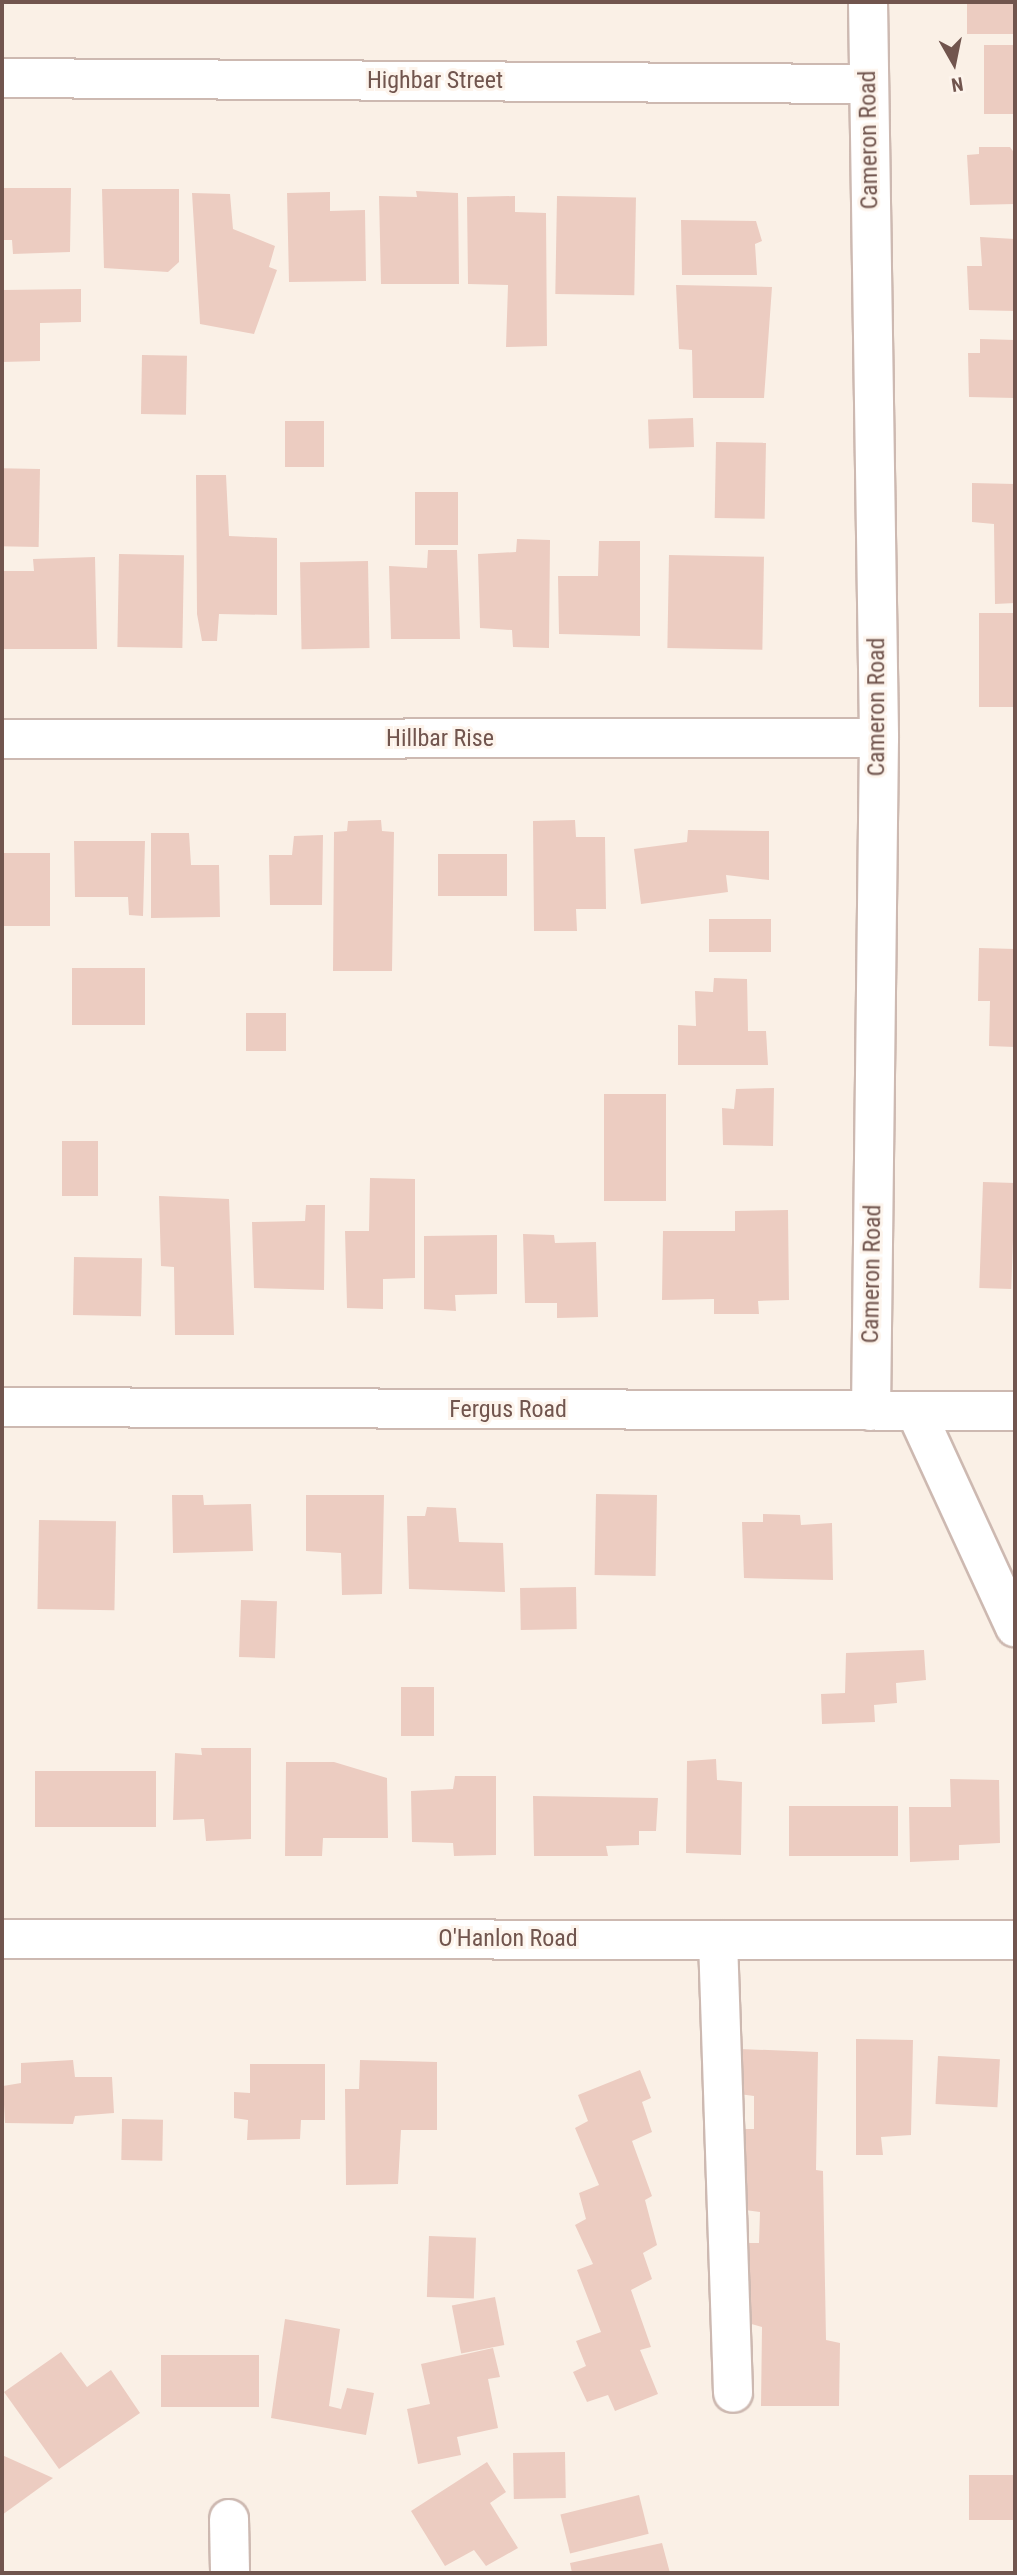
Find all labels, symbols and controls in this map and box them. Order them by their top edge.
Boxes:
north arrow [919,28,989,98]
street label: Highbar Street [367,67,503,95]
street label: Cameron Road [853,70,885,210]
text: N [950,72,965,97]
street label: Cameron Road [863,638,891,776]
street label: Hillbar Rise [386,725,494,753]
street label: Cameron Road [856,1204,888,1344]
street label: Fergus Road [449,1396,567,1424]
street label: O'Hanlon Road [438,1925,578,1953]

